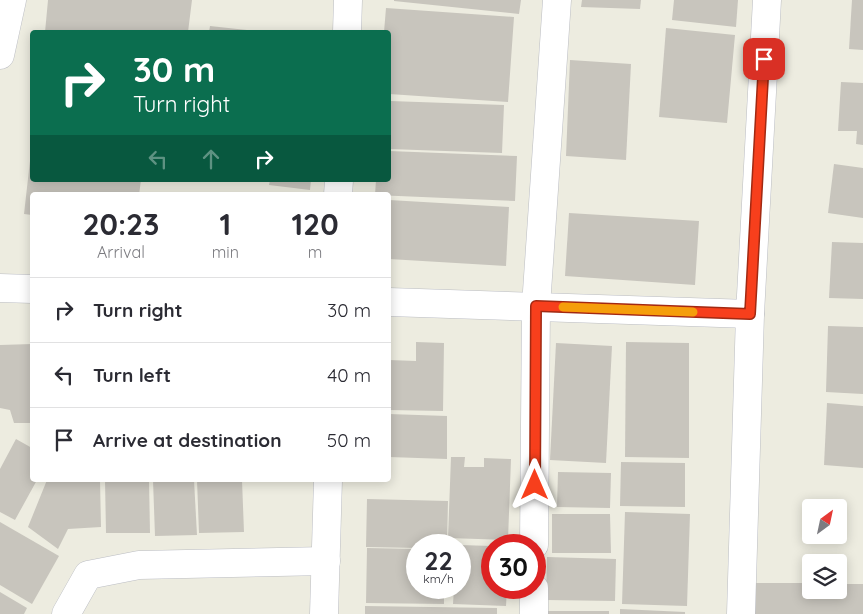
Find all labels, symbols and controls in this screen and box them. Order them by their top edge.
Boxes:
pin [743,38,785,80]
icon: arrive [750,45,778,73]
text: 30 m [133,47,215,91]
icon: right [50,50,115,115]
text: Turn right [133,90,230,118]
icon: left [144,145,172,173]
icon: ahead [197,145,225,173]
icon: right [250,145,278,173]
text: 20:23 [82,205,159,243]
text: 1 [220,205,231,243]
text: 120 [291,205,339,243]
text: Arrival [97,242,145,262]
text: min [212,242,239,262]
text: m [308,242,322,262]
icon: right [50,296,78,324]
text: Turn right [93,298,182,322]
text: 30 m [327,298,371,322]
icon: left [50,361,78,389]
text: Turn left [93,363,171,387]
text: 40 m [327,363,371,387]
icon: arrive [50,426,78,454]
text: Arrive at destination [93,428,282,452]
text: 50 m [327,428,371,452]
position arrow [508,458,560,510]
north arrow [802,499,848,544]
map controls [802,499,847,599]
speed limit sign: 30 [481,534,546,599]
text: 22 [424,545,453,576]
button: layers [802,554,847,599]
text: km/h [423,571,454,586]

